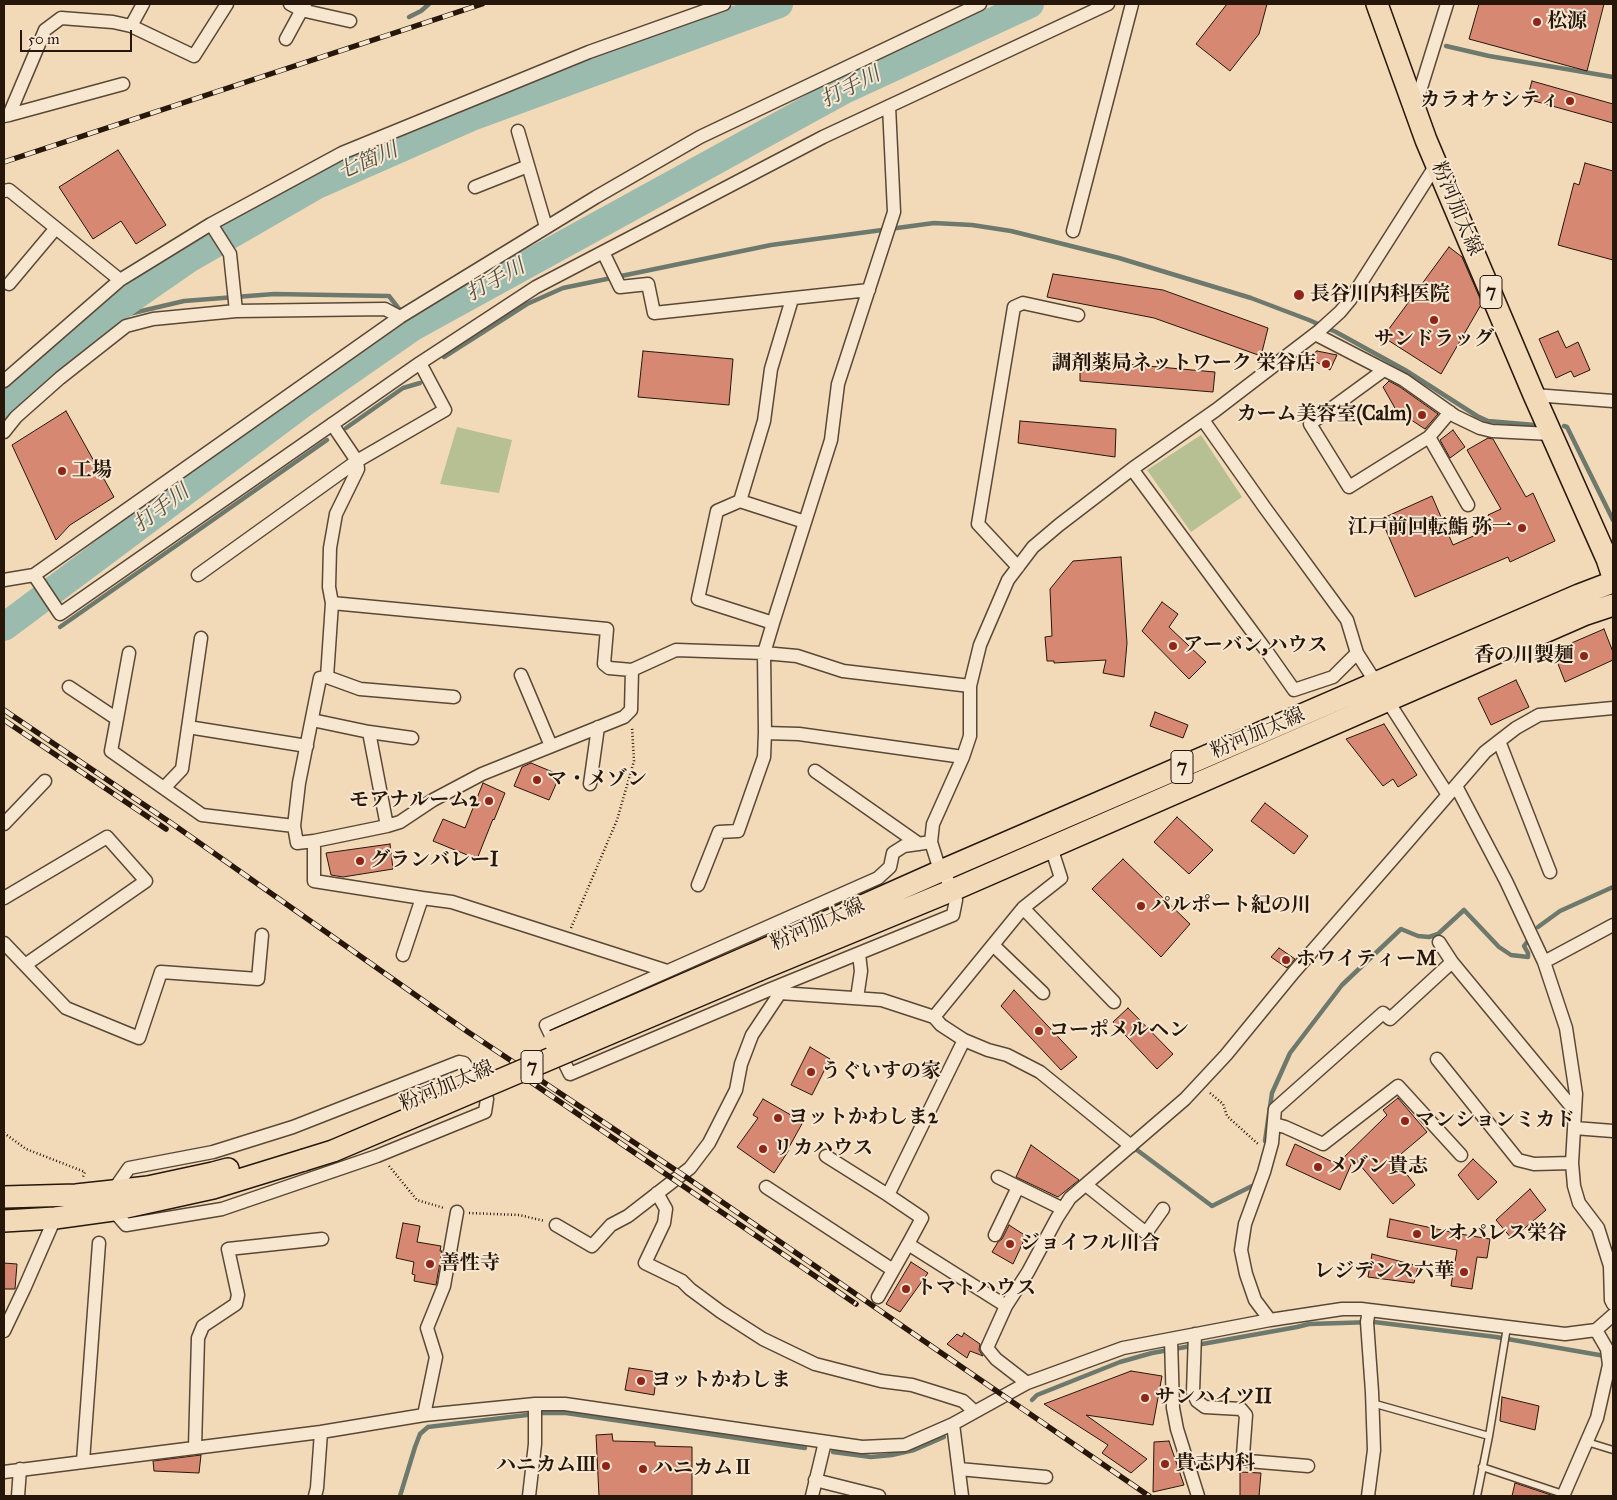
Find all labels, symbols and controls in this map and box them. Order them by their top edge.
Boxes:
place label: 松源 [1547,10,1587,34]
marker: 松源 [1531,16,1543,28]
scale bar [22,20,135,52]
text: 50 m [28,30,60,48]
water label: 打手川 [817,62,885,114]
place label: カラオケシティ [1420,89,1560,113]
marker: カラオケシティ [1564,95,1576,107]
water label: 七箇川 [334,138,402,186]
street label: 粉河加太線 [1425,158,1487,260]
water label: 打手川 [462,255,530,307]
road number: 7 [1480,276,1502,308]
place label: 長谷川内科医院 [1310,283,1450,307]
marker: 長谷川内科医院 [1292,288,1306,302]
marker: サンドラッグ [1428,314,1440,326]
place label: サンドラッグ [1374,328,1494,352]
place label: 調剤薬局ネットワーク 栄谷店 [1052,352,1316,376]
marker: 調剤薬局ネットワーク 栄谷店 [1320,358,1332,370]
place label: カーム美容室(Calm) [1237,403,1412,427]
marker: カーム美容室(Calm) [1416,409,1428,421]
place label: 工場 [72,459,112,483]
marker: 工場 [56,465,68,477]
water label: 打手川 [129,480,195,538]
place label: 江戸前回転鮨 弥一 [1348,516,1512,540]
marker: 江戸前回転鮨 弥一 [1516,522,1528,534]
place label: アーバン,ハウス [1183,634,1328,658]
marker: アーバン,ハウス [1167,640,1179,652]
place label: 香の川製麺 [1474,644,1574,668]
marker: 香の川製麺 [1578,650,1590,662]
street label: 粉河加太線 [1207,703,1309,765]
road number: 7 [1171,750,1193,784]
place label: マ・メゾン [547,768,647,792]
marker: マ・メゾン [531,774,543,786]
place label: モアナルーム2 [349,789,479,813]
marker: モアナルーム2 [483,795,495,807]
place label: グランバレーI [370,849,499,873]
marker: グランバレーI [354,855,366,867]
street label: 粉河加太線 [767,894,869,956]
place label: パルポート紀の川 [1151,894,1311,918]
marker: パルポート紀の川 [1135,900,1147,912]
place label: ホワイティーM [1296,948,1437,972]
marker: ホワイティーM [1280,954,1292,966]
place label: コーポメルヘン [1049,1019,1189,1043]
marker: コーポメルヘン [1033,1025,1045,1037]
road number: 7 [521,1050,543,1084]
street label: 粉河加太線 [396,1056,498,1118]
place label: うぐいすの家 [821,1060,941,1084]
marker: うぐいすの家 [805,1066,817,1078]
place label: ヨットかわしま2 [788,1106,938,1130]
place label: マンションミカド [1415,1109,1575,1133]
marker: ヨットかわしま2 [772,1112,784,1124]
marker: マンションミカド [1399,1115,1411,1127]
place label: リカハウス [773,1137,873,1161]
marker: リカハウス [757,1143,769,1155]
place label: メゾン貴志 [1328,1155,1428,1179]
marker: メゾン貴志 [1312,1161,1324,1173]
place label: レオパレス栄谷 [1427,1222,1567,1246]
marker: レオパレス栄谷 [1411,1228,1423,1240]
place label: ジョイフル川合 [1020,1232,1160,1256]
marker: ジョイフル川合 [1004,1238,1016,1250]
place label: 善性寺 [440,1252,500,1276]
marker: 善性寺 [424,1258,436,1270]
place label: レジデンス六華 [1314,1260,1454,1284]
marker: レジデンス六華 [1458,1266,1470,1278]
place label: トマトハウス [916,1277,1036,1301]
marker: トマトハウス [900,1283,912,1295]
place label: ヨットかわしま [651,1369,791,1393]
marker: ヨットかわしま [635,1375,647,1387]
place label: サンハイツII [1155,1386,1272,1410]
marker: サンハイツII [1139,1392,1151,1404]
place label: 貴志内科 [1175,1452,1255,1476]
place label: ハニカムⅢ [496,1454,596,1478]
place label: ハニカムⅡ [653,1457,753,1481]
marker: 貴志内科 [1159,1458,1171,1470]
marker: ハニカムⅢ [600,1460,612,1472]
marker: ハニカムⅡ [637,1463,649,1475]

